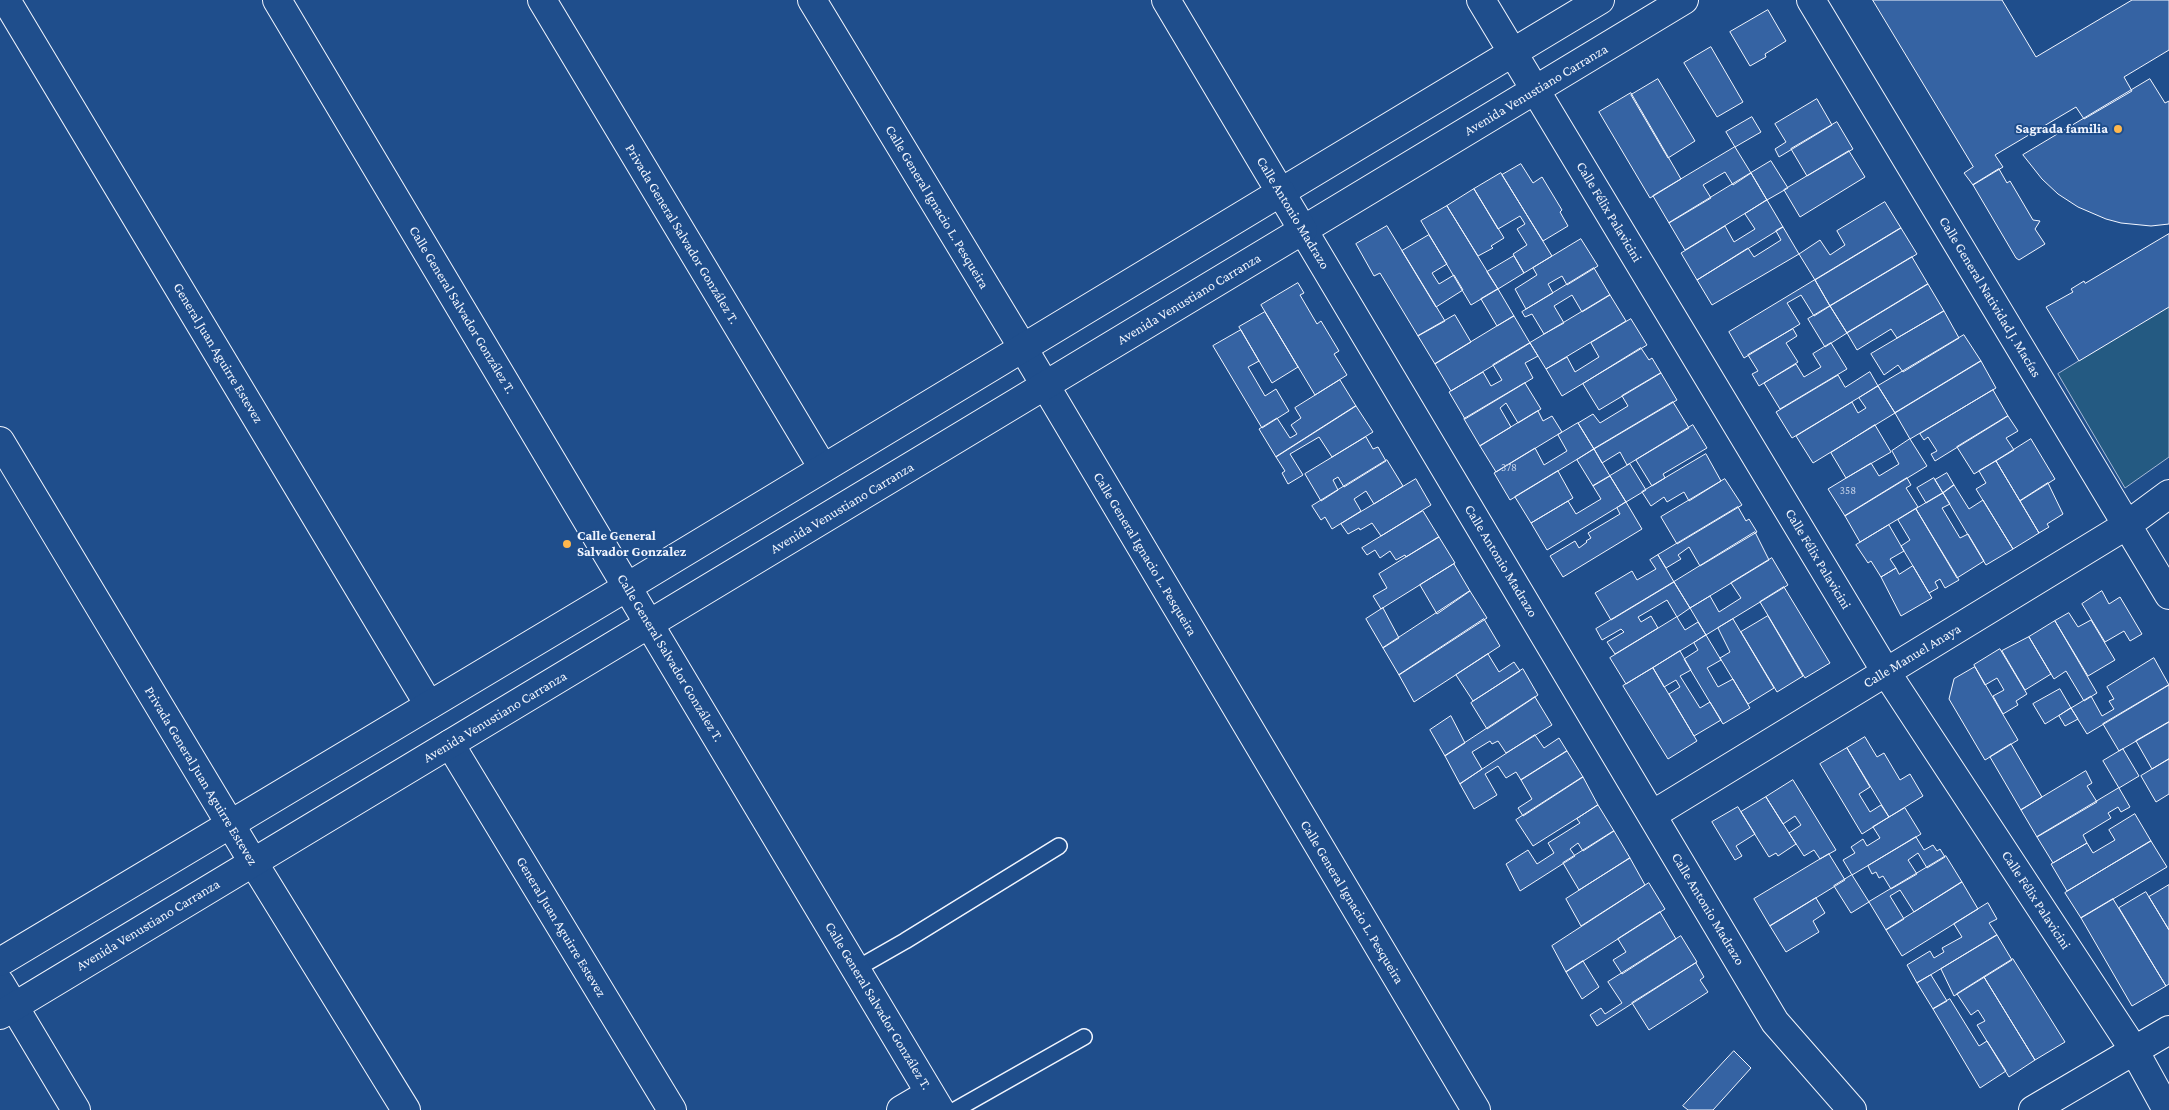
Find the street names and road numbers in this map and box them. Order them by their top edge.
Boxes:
street label: Avenida Venustiano Carranza [1461,40,1611,140]
street label: Calle General Ignacio L. Pesqueira [881,122,993,292]
street label: Privada General Salvador González T. [621,141,743,327]
street label: Calle Antonio Madrazo [1253,154,1333,272]
street label: Calle Félix Palavicini [1572,159,1646,265]
street label: Calle General Natividad J. Macías [1935,214,2045,380]
street label: Calle General Salvador González T. [405,223,519,397]
street label: Avenida Venustiano Carranza [1114,249,1264,349]
street label: General Juan Aguirre Estevez [169,280,267,426]
street label: Avenida Venustiano Carranza [767,458,917,558]
street label: Calle General Ignacio L. Pesqueira [1089,469,1201,639]
street label: Calle Antonio Madrazo [1461,502,1541,620]
street label: Calle Félix Palavicini [1781,506,1855,612]
street label: Calle General Salvador González T. [613,571,727,745]
street label: Calle Manuel Anaya [1860,620,1964,692]
street label: Avenida Venustiano Carranza [420,667,570,767]
street label: Privada General Juan Aguirre Estevez [141,683,261,869]
street label: Calle General Ignacio L. Pesqueira [1296,817,1408,987]
street label: Calle Félix Palavicini [1998,848,2074,952]
street label: Calle Antonio Madrazo [1668,850,1748,968]
street label: General Juan Aguirre Estevez [512,854,610,1000]
street label: Avenida Venustiano Carranza [73,875,223,975]
street label: Calle General Salvador González T. [821,919,935,1093]

